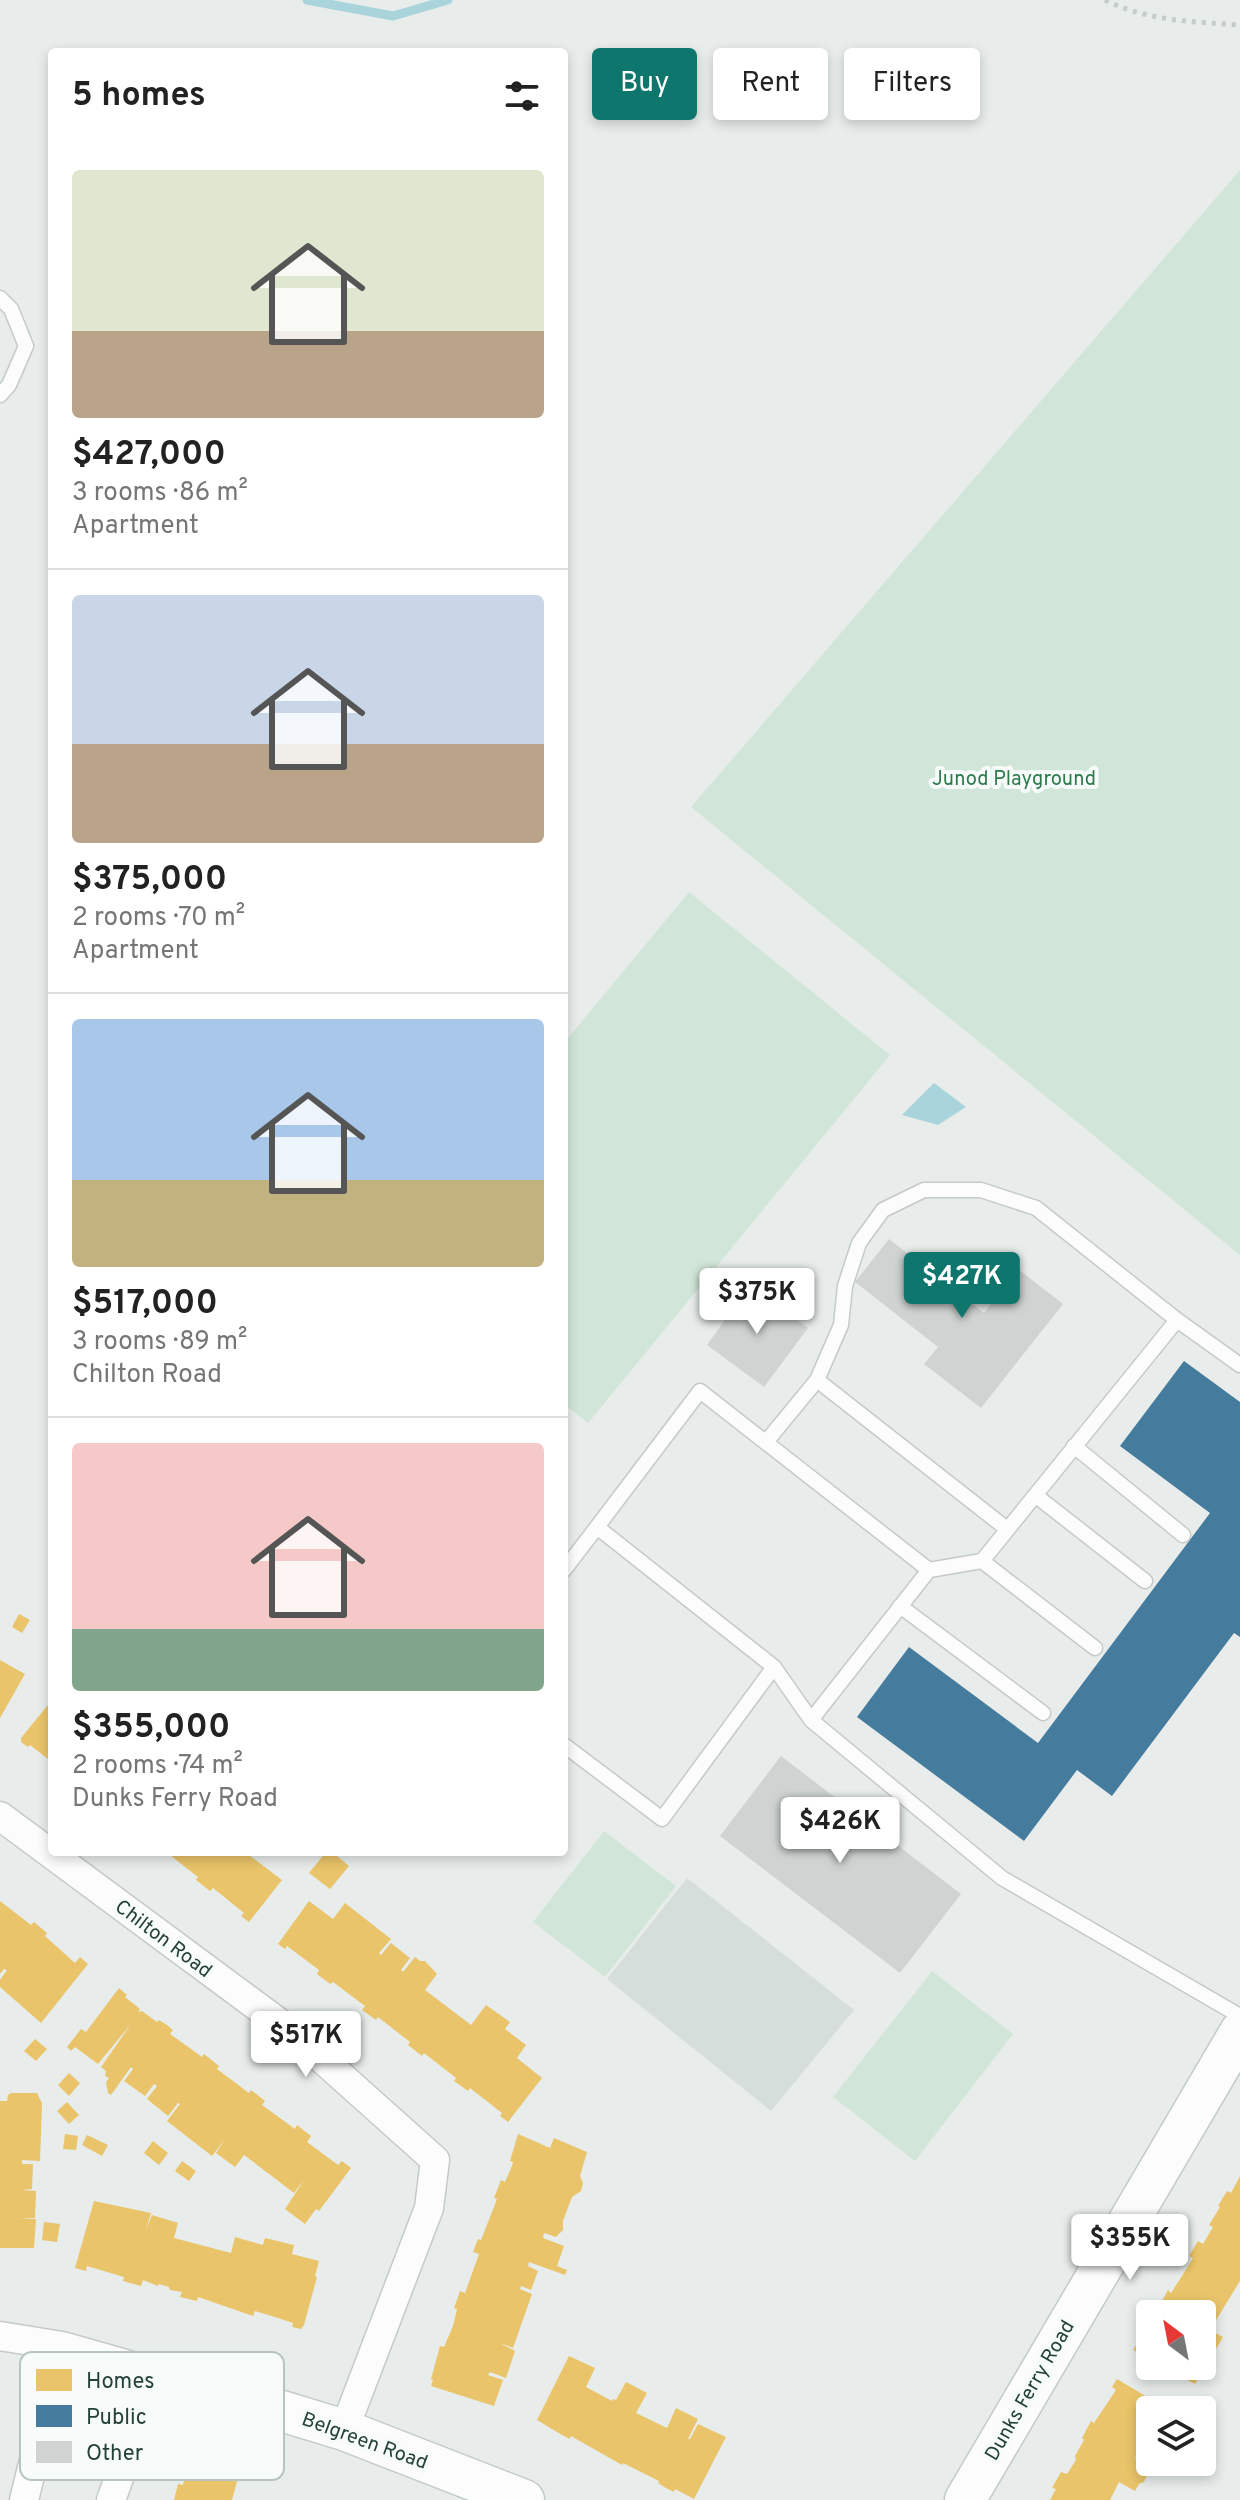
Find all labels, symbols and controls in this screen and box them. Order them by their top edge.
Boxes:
chip: Buy [592,48,697,120]
chip: Rent [713,48,828,120]
chip: Filters [844,48,980,120]
icon: filters [500,74,544,118]
text: 5 homes [72,75,206,118]
icon: home [236,222,380,366]
text: $427,000 [72,434,226,477]
text: 3 rooms · 86 m² [72,477,248,510]
text: Apartment [72,510,199,543]
icon: home [236,647,380,791]
park label: Junod Playground [932,767,1096,793]
text: $375,000 [72,859,227,902]
text: 2 rooms · 70 m² [72,902,245,935]
text: Apartment [72,935,199,968]
icon: home [236,1071,380,1215]
pin: $427K [906,1252,1018,1320]
text: $427K [922,1261,1002,1294]
pin: $375K [701,1268,813,1336]
text: $375K [717,1277,797,1310]
text: $517,000 [72,1283,218,1326]
text: 3 rooms · 89 m² [72,1326,247,1359]
text: Chilton Road [72,1359,222,1392]
icon: home [236,1495,380,1639]
text: $355,000 [72,1707,230,1750]
text: 2 rooms · 74 m² [72,1750,243,1783]
text: Dunks Ferry Road [72,1783,278,1816]
pin: $426K [784,1797,896,1865]
text: $426K [799,1806,881,1839]
street label: Chilton Road [109,1895,217,1985]
pin: $517K [250,2011,362,2079]
text: $517K [269,2020,343,2053]
pin: $355K [1074,2214,1186,2282]
text: $355K [1089,2223,1171,2256]
north arrow [1136,2300,1216,2380]
map controls [1136,2300,1216,2476]
street label: Dunks Ferry Road [980,2316,1082,2466]
legend [20,2352,284,2480]
text: Homes [86,2369,155,2396]
button: layers [1136,2396,1216,2476]
text: Public [86,2405,147,2432]
street label: Belgreen Road [298,2407,431,2477]
text: Other [86,2441,144,2468]

